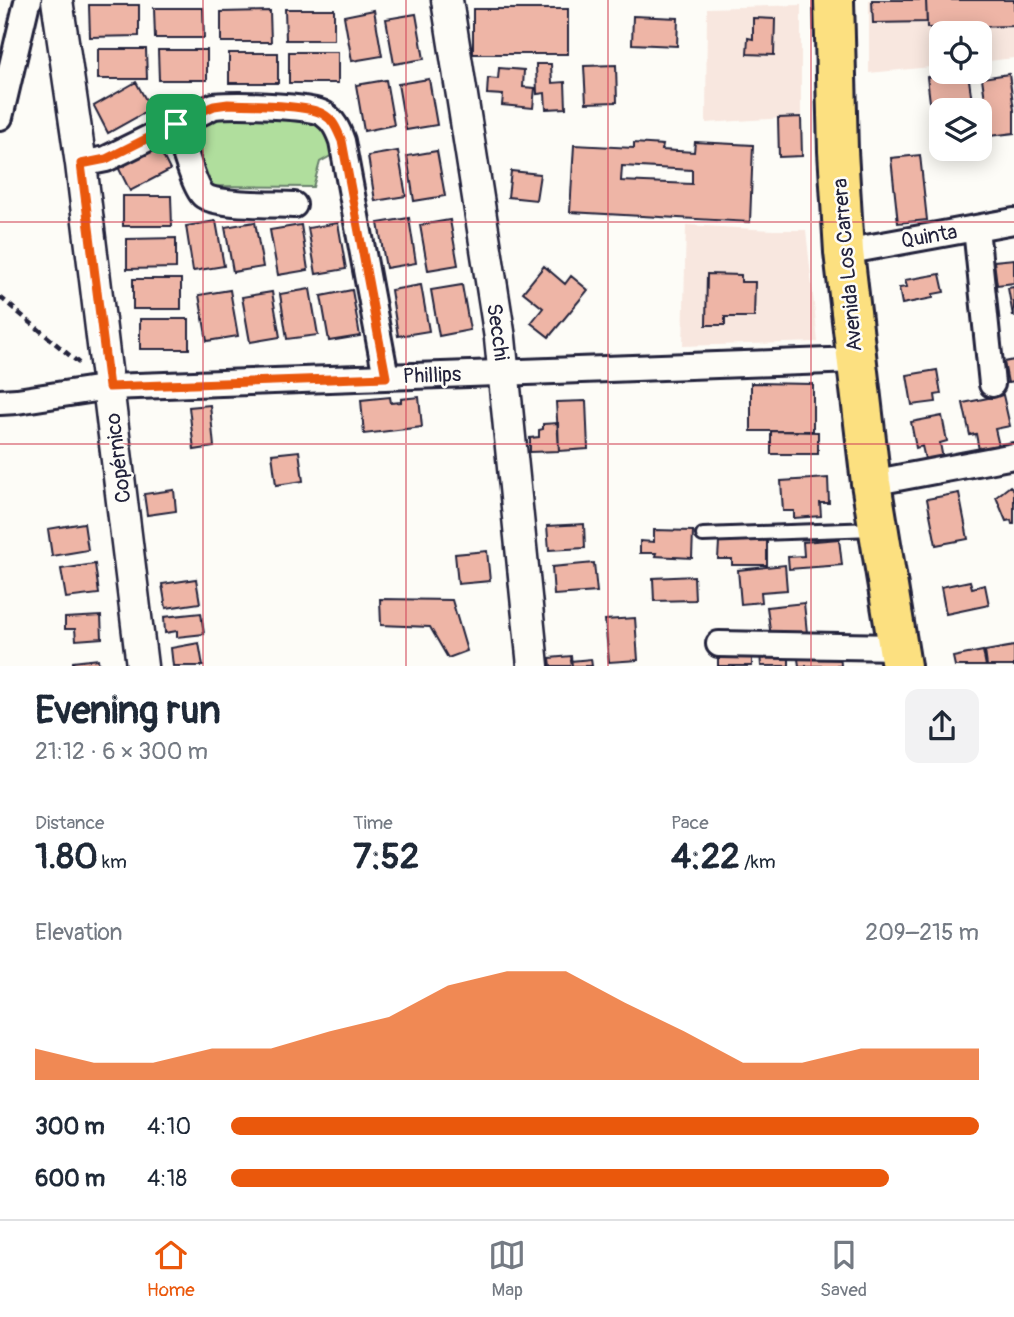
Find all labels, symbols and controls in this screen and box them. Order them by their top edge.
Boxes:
map controls [929,21,992,161]
button: locate [929,21,992,84]
pin [146,94,206,154]
button: layers [929,98,992,161]
icon: arrive [157,105,195,143]
street label: Avenida Los Carrera [826,177,869,353]
street label: Quinta [899,218,959,255]
street label: Secchi [480,302,515,363]
street label: Phillips [402,361,462,390]
street label: Copérnico [100,411,137,505]
text: Evening run [35,687,221,735]
button: share [905,689,979,763]
text: 21:12 · 6 × 300 m [35,737,208,766]
text: Distance [35,811,104,835]
text: Time [353,811,393,835]
text: Pace [671,811,709,835]
text: 1.80 [35,835,98,879]
text: 7:52 [353,835,419,879]
text: 4:22 [671,835,740,879]
text: km [98,850,127,874]
text: /km [740,850,776,874]
text: Elevation [35,918,123,947]
text: 209–215 m [865,918,979,947]
text: 300 m [35,1112,105,1141]
text: 4:10 [147,1112,191,1141]
text: 600 m [35,1164,105,1193]
text: 4:18 [147,1164,187,1193]
tab: Home [147,1236,195,1302]
tab: Map [488,1236,526,1302]
tab: Saved [820,1236,867,1302]

